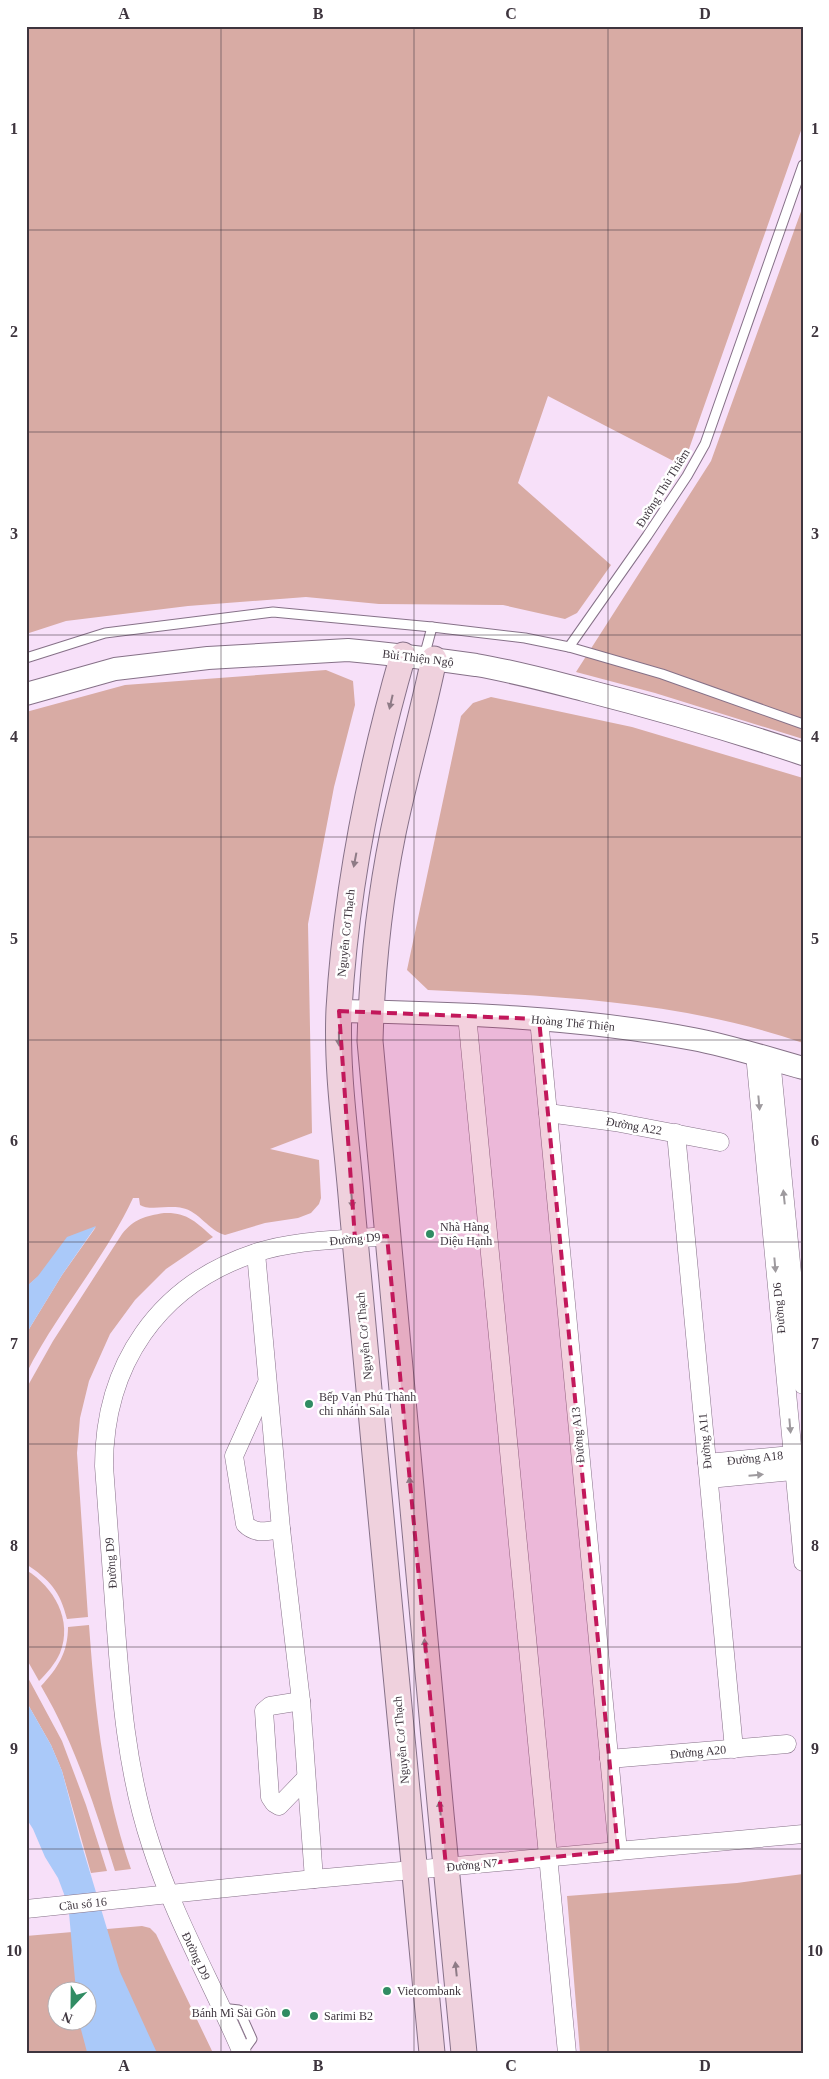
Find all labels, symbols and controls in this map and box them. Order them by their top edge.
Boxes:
text: A [118,5,130,22]
text: B [313,5,324,22]
text: C [505,5,517,22]
text: D [699,5,711,22]
text: 1 [10,120,18,137]
text: 1 [811,120,819,137]
text: 2 [10,323,18,340]
text: 2 [811,323,819,340]
street label: Đường Thủ Thiêm [633,446,693,530]
text: 3 [10,525,18,542]
text: 3 [811,525,819,542]
street label: Bùi Thiện Ngộ [382,647,454,669]
one-way arrow [387,694,395,709]
text: 4 [10,728,18,745]
text: 4 [811,728,819,745]
one-way arrow [351,853,359,868]
street label: Nguyễn Cơ Thạch [334,888,358,978]
text: 5 [10,930,18,947]
text: 5 [811,930,819,947]
street label: Hoàng Thế Thiện [530,1012,616,1034]
one-way arrow [335,1031,343,1047]
one-way arrow [755,1095,763,1111]
street label: Đường A22 [605,1114,663,1138]
text: 6 [10,1132,18,1149]
text: 6 [811,1132,819,1149]
one-way arrow [780,1189,788,1205]
one-way arrow [348,1193,356,1209]
place label: Nhà Hàng Diệu Hạnh [440,1220,492,1248]
marker: Nhà Hàng Diệu Hạnh [424,1228,436,1240]
street label: Đường D9 [329,1230,381,1248]
one-way arrow [771,1257,779,1273]
street label: Đường D6 [770,1282,788,1334]
street label: Nguyễn Cơ Thạch [353,1292,375,1380]
text: 7 [10,1335,18,1352]
text: 7 [811,1335,819,1352]
place label: Bếp Vạn Phú Thành chi nhánh Sala [319,1390,416,1418]
marker: Bếp Vạn Phú Thành chi nhánh Sala [303,1398,315,1410]
street label: Đường A13 [569,1406,587,1464]
street label: Đường A11 [696,1412,714,1470]
one-way arrow [786,1419,794,1435]
street label: Đường A18 [726,1448,784,1468]
one-way arrow [748,1471,764,1479]
one-way arrow [406,1476,414,1492]
text: 8 [10,1537,18,1554]
street label: Đường D9 [102,1537,120,1589]
text: 8 [811,1537,819,1554]
one-way arrow [421,1638,429,1654]
street label: Nguyễn Cơ Thạch [390,1696,412,1784]
text: 9 [10,1740,18,1757]
text: 9 [811,1740,819,1757]
street label: Đường A20 [669,1743,727,1761]
one-way arrow [436,1799,444,1815]
street label: Đường N7 [446,1856,498,1874]
street label: Cầu số 16 [58,1895,108,1913]
street label: Đường D9 [179,1930,213,1982]
text: 10 [6,1942,22,1959]
text: 10 [807,1942,823,1959]
one-way arrow [452,1961,460,1977]
north arrow [48,1982,98,2032]
place label: Vietcombank [397,1984,461,1998]
marker: Vietcombank [381,1985,393,1997]
place label: Bánh Mì Sài Gòn [192,2006,276,2020]
marker: Bánh Mì Sài Gòn [280,2007,292,2019]
text: N [60,2009,75,2026]
place label: Sarimi B2 [324,2009,373,2023]
marker: Sarimi B2 [308,2010,320,2022]
text: A [118,2057,130,2074]
text: B [313,2057,324,2074]
text: C [505,2057,517,2074]
text: D [699,2057,711,2074]

